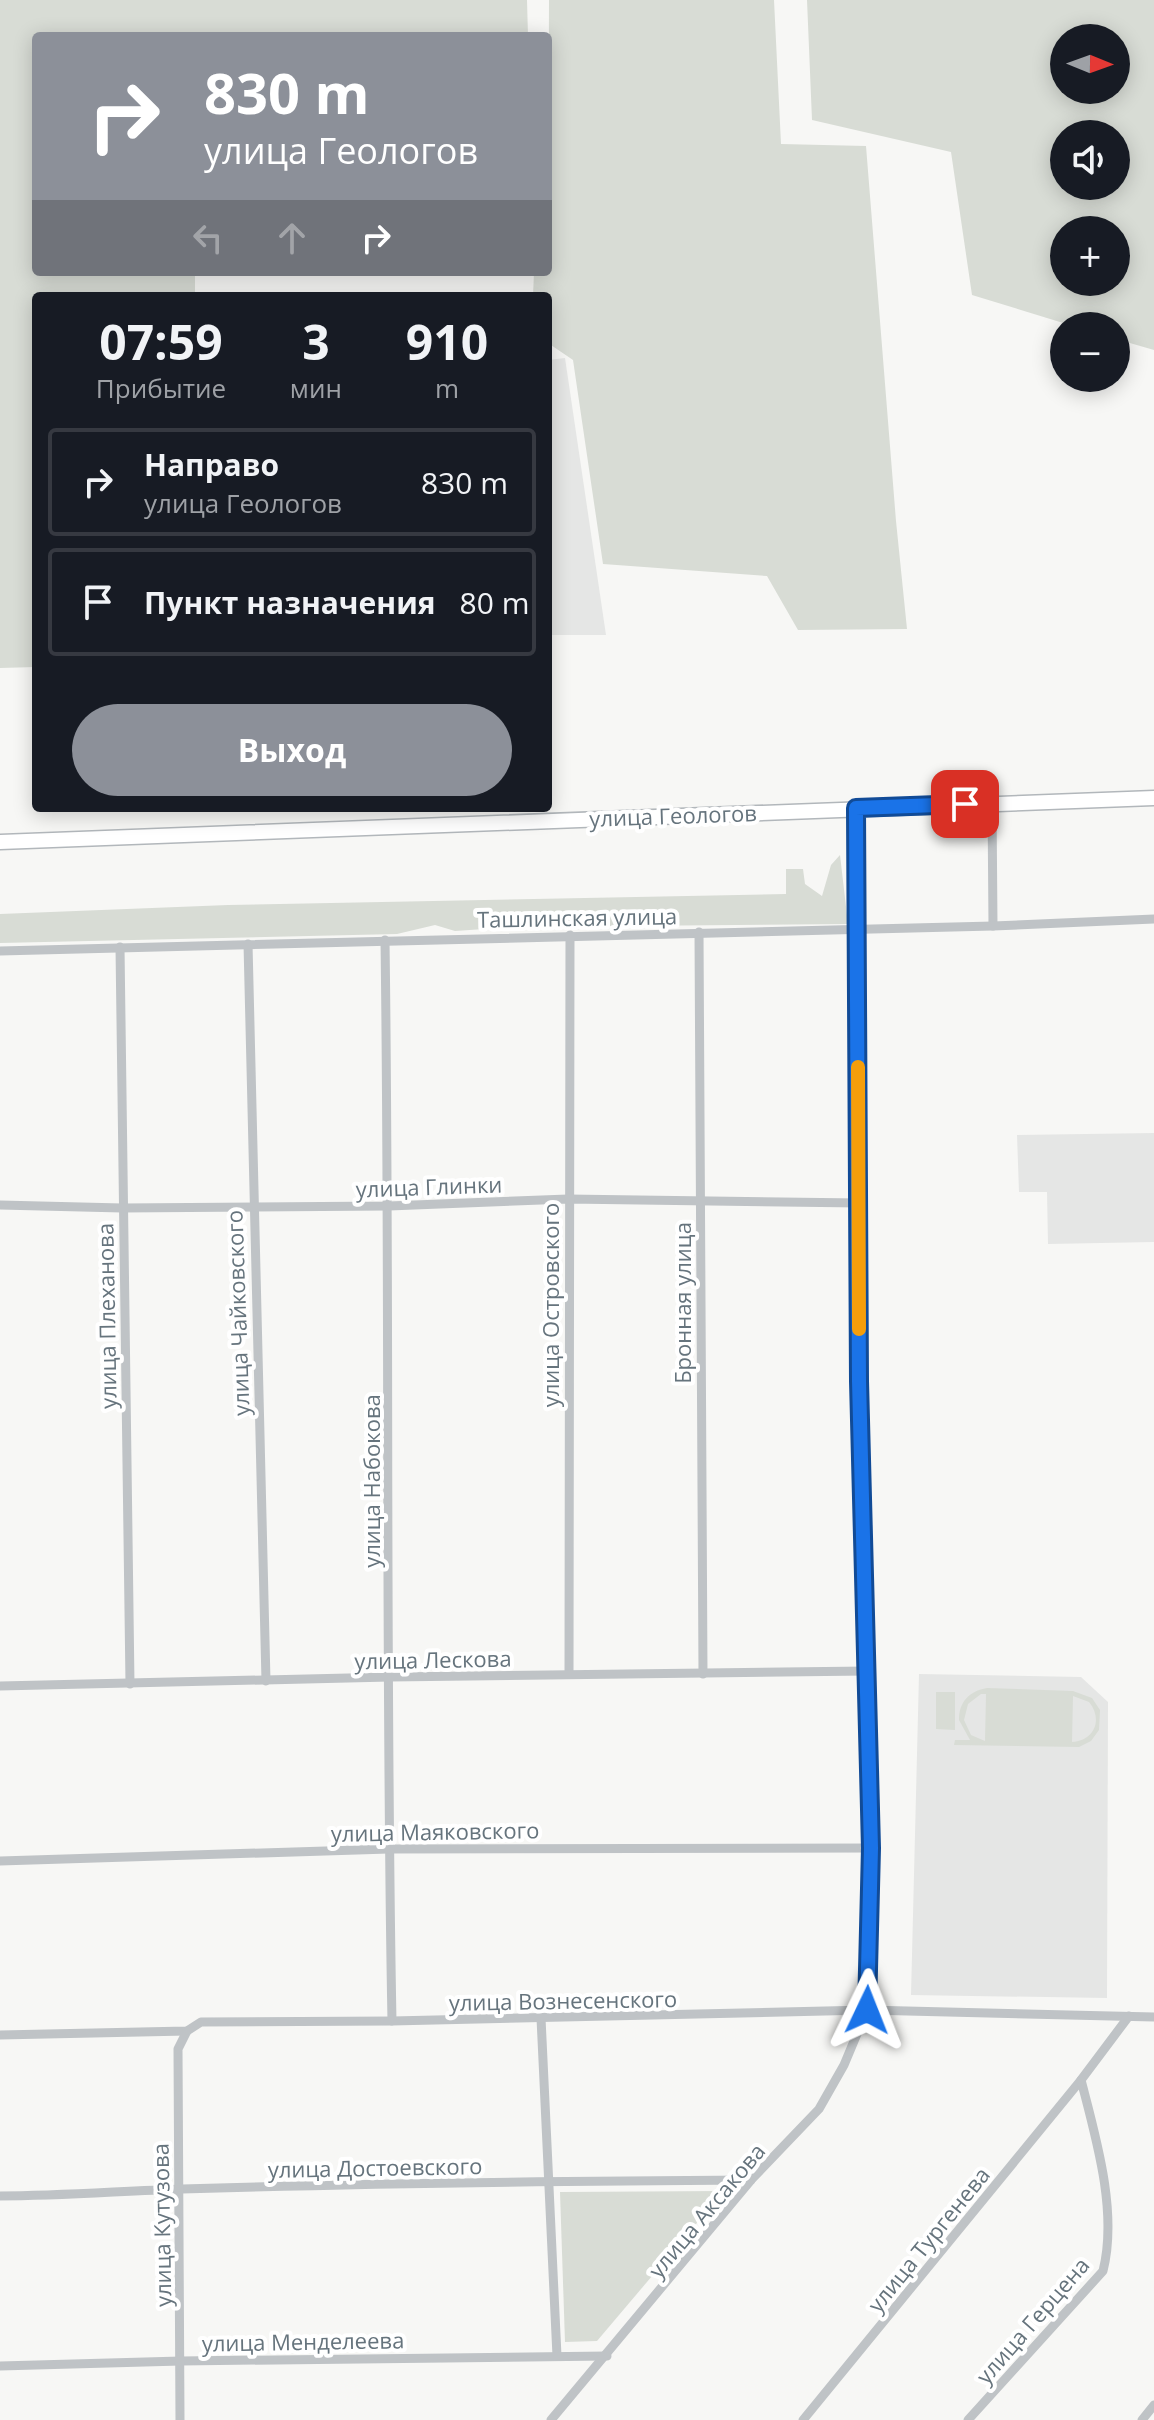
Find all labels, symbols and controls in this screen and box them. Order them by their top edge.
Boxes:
north arrow [1050,24,1130,104]
map controls [1050,24,1130,392]
text: 830 m [204,54,370,130]
icon: right [72,64,176,168]
button: sound [1050,120,1130,200]
text: улица Геологов [204,126,478,175]
icon: left [186,216,230,260]
icon: ahead [270,216,314,260]
icon: right [354,216,398,260]
button: + [1050,216,1130,296]
text: 07:59 [99,309,223,374]
text: 3 [302,309,330,374]
text: 910 [406,309,488,374]
button: − [1050,312,1130,392]
text: Прибытие [96,370,226,406]
text: мин [290,370,342,406]
text: m [435,370,459,406]
text: Направо [144,444,279,485]
icon: right [76,460,120,504]
text: 830 m [421,462,508,503]
text: улица Геологов [144,485,342,521]
icon: arrive [76,580,120,624]
text: Пункт назначения [144,582,436,623]
text: 80 m [460,582,529,623]
button: Выход [72,704,512,796]
pin [931,770,999,838]
icon: arrive [943,782,987,826]
street label: улица Геологов [589,797,757,833]
street label: Ташлинская улица [477,900,677,934]
street label: улица Глинки [355,1168,503,1204]
street label: улица Островского [535,1203,565,1407]
street label: улица Чайковского [218,1210,256,1416]
street label: Бронная улица [667,1222,697,1384]
street label: улица Плеханова [89,1223,123,1409]
street label: улица Набокова [356,1394,386,1568]
street label: улица Лескова [354,1643,512,1675]
street label: улица Маяковского [330,1814,540,1848]
position arrow [825,1968,909,2052]
street label: улица Вознесенского [449,1983,677,2017]
street label: улица Аксакова [641,2136,771,2284]
street label: улица Кутузова [145,2143,177,2307]
street label: улица Достоевского [267,2150,483,2184]
street label: улица Тургенева [860,2160,996,2318]
street label: улица Герцена [969,2250,1095,2390]
street label: улица Менделеева [201,2324,405,2358]

